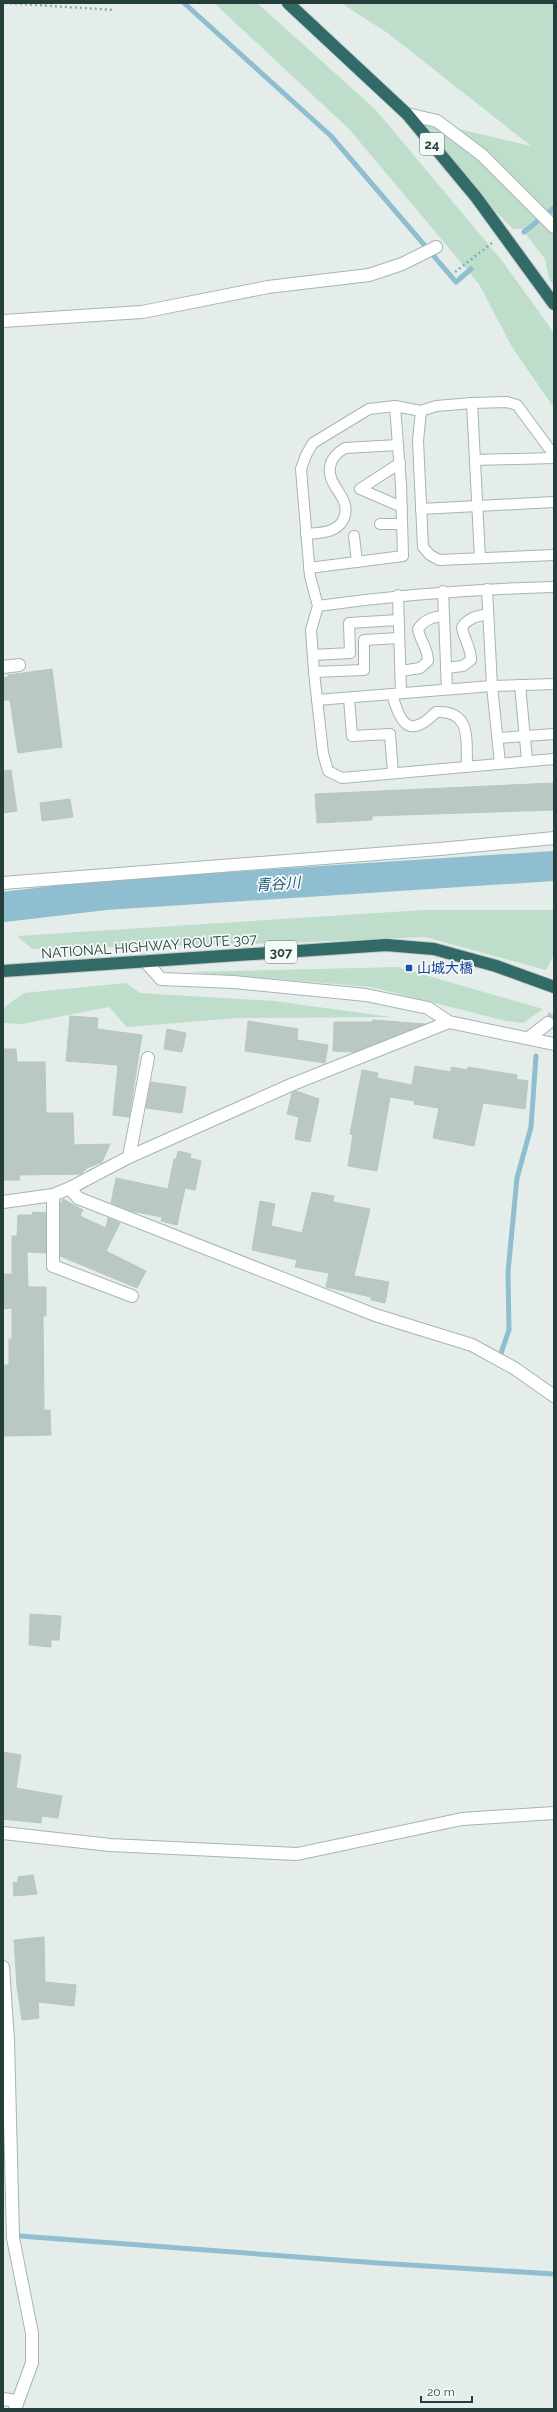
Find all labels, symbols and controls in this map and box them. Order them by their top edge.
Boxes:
road number: 24 [420,133,444,155]
water label: 青谷川 [255,873,303,895]
street label: NATIONAL HIGHWAY ROUTE 307 [41,930,258,962]
road number: 307 [265,941,297,963]
place label: 山城大橋 [417,960,473,976]
marker: 山城大橋 [404,963,414,973]
scale bar [421,2378,472,2404]
text: 20 m [427,2385,455,2399]

